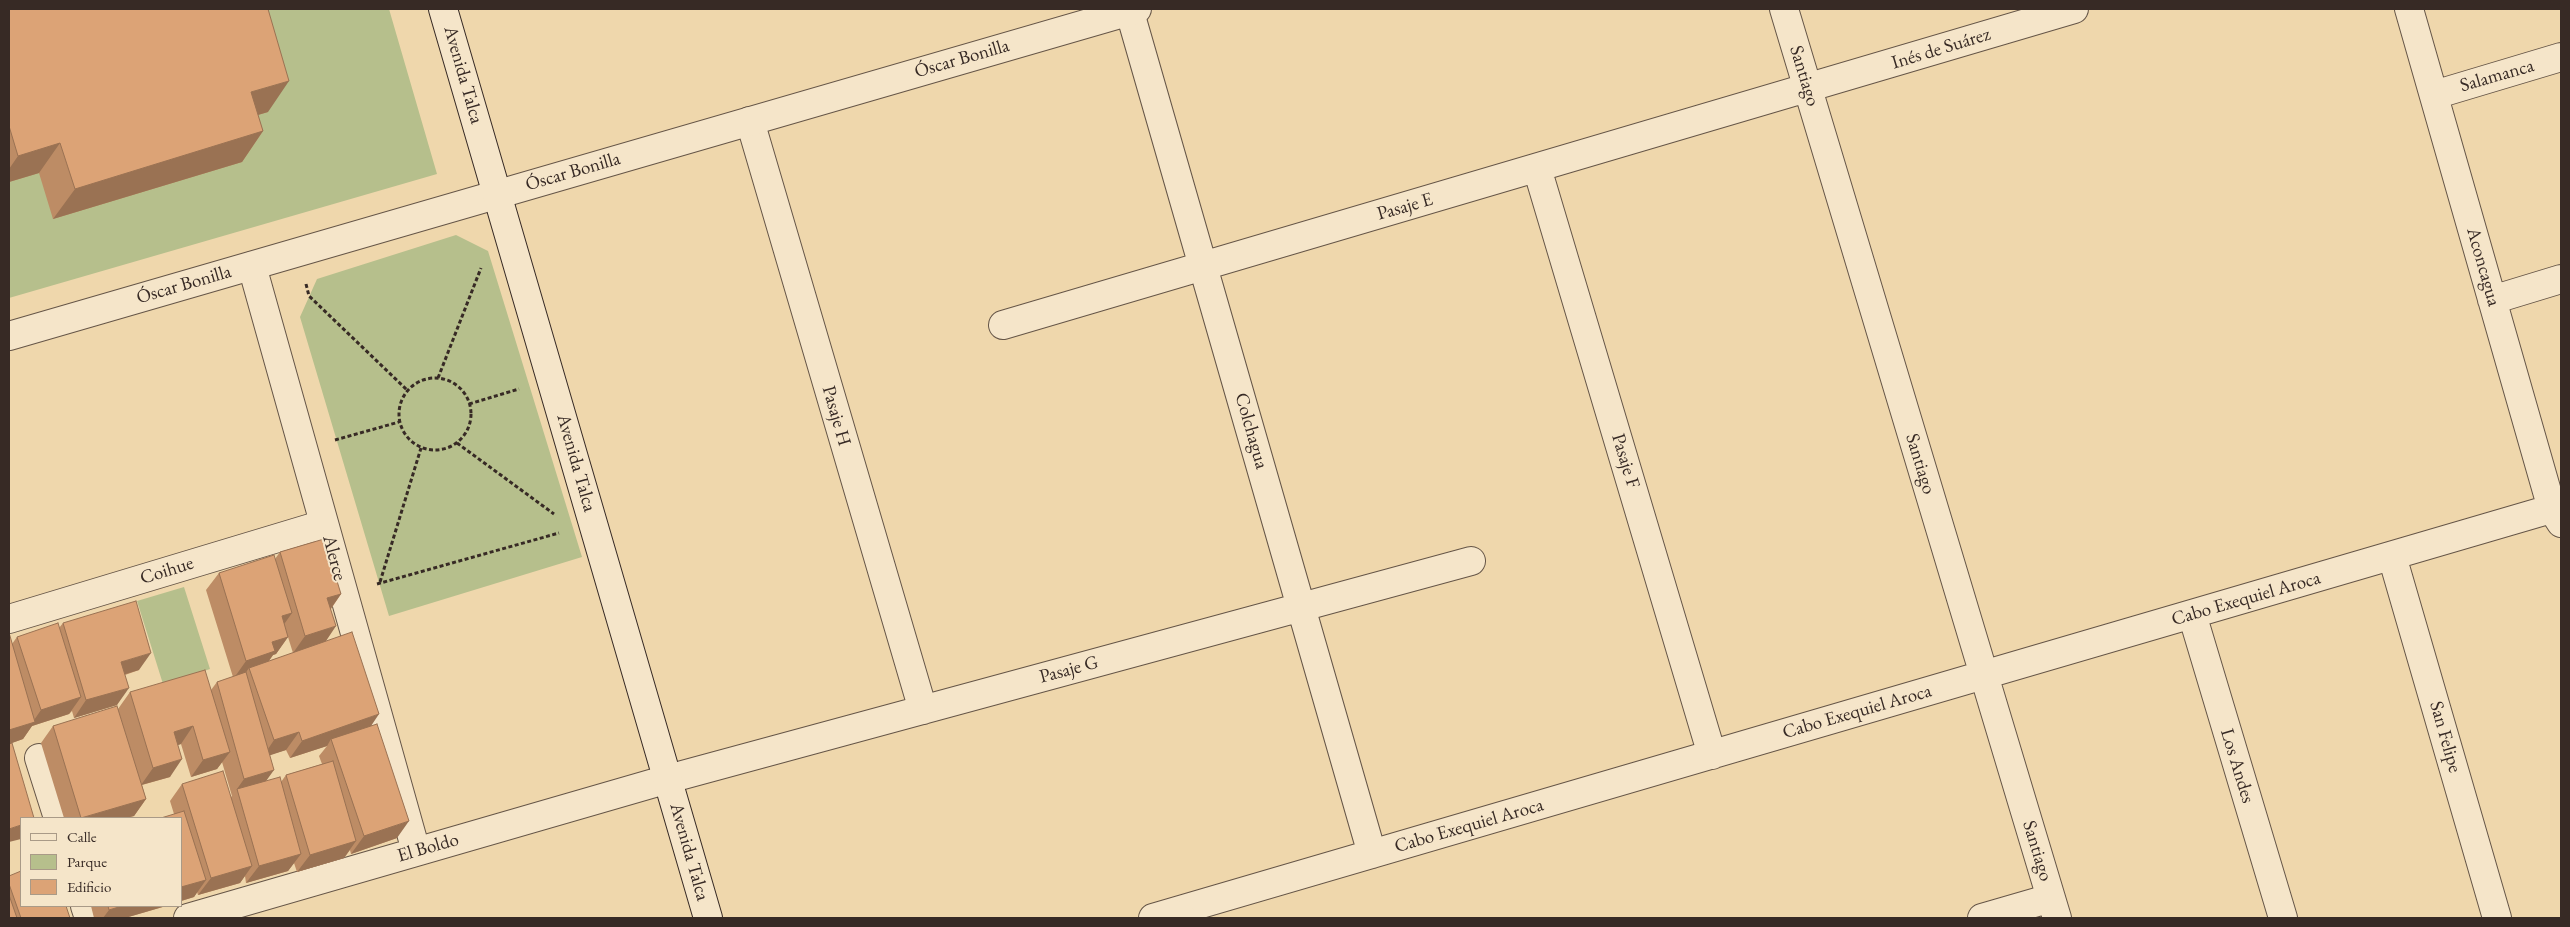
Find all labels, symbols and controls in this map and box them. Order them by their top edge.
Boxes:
street label: Avenida Talca [438,23,488,127]
street label: Inés de Suárez [1889,23,1993,75]
street label: Óscar Bonilla [912,35,1012,83]
street label: Santiago [1784,43,1824,109]
street label: Salamanca [2457,55,2537,97]
street label: Óscar Bonilla [523,148,623,196]
street label: Pasaje E [1375,188,1435,226]
street label: Aconcagua [2461,225,2505,309]
street label: Óscar Bonilla [134,261,234,309]
street label: Pasaje H [817,383,855,449]
street label: Colchagua [1229,390,1273,472]
street label: Avenida Talca [551,411,601,515]
street label: Pasaje F [1606,431,1644,491]
street label: Santiago [1900,431,1940,497]
street label: Alerce [317,533,351,583]
street label: Coihue [137,552,197,590]
street label: Cabo Exequiel Aroca [2169,567,2323,631]
street label: Pasaje G [1037,651,1101,689]
street label: Cabo Exequiel Aroca [1780,680,1934,744]
street label: San Felipe [2424,699,2466,775]
street label: Los Andes [2215,726,2259,806]
street label: Cabo Exequiel Aroca [1392,794,1546,858]
street label: Avenida Talca [664,800,714,904]
legend [20,817,182,907]
street label: Santiago [2017,818,2057,884]
text: Calle [67,827,97,846]
street label: El Boldo [395,828,461,868]
text: Parque [67,852,107,871]
text: Edificio [67,877,111,896]

